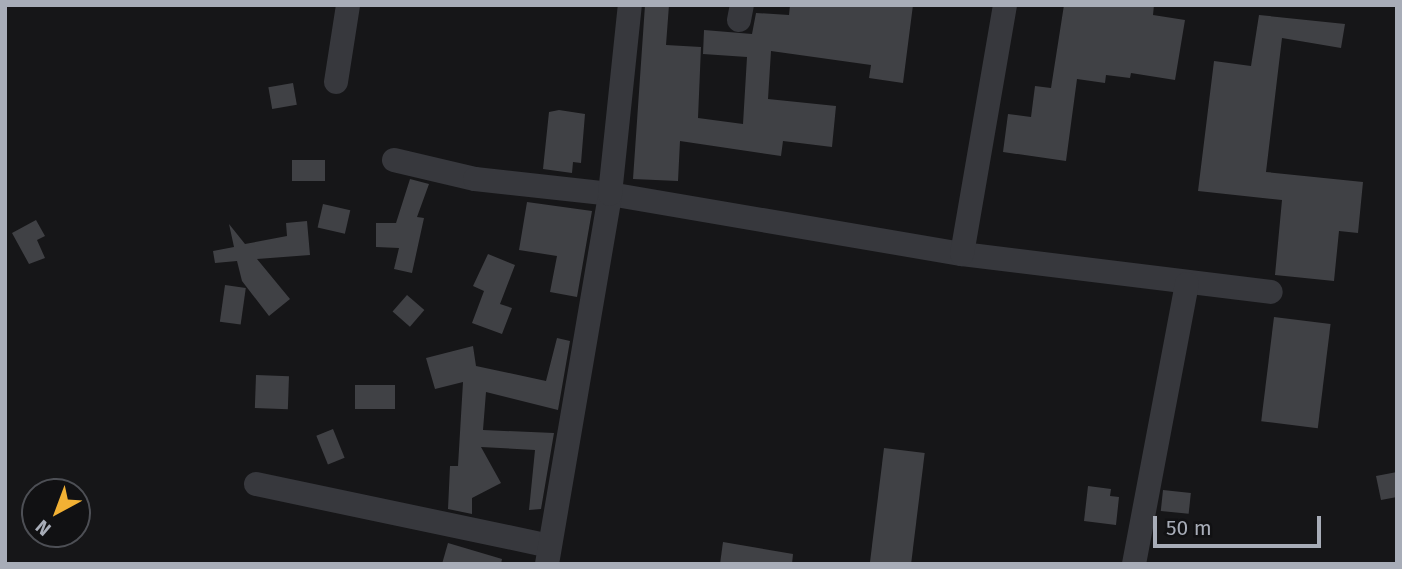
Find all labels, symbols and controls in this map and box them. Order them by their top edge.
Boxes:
north arrow [21,478,91,548]
scale bar [1157,503,1325,546]
text: N [31,515,56,541]
text: 50 m [1166,515,1212,541]

